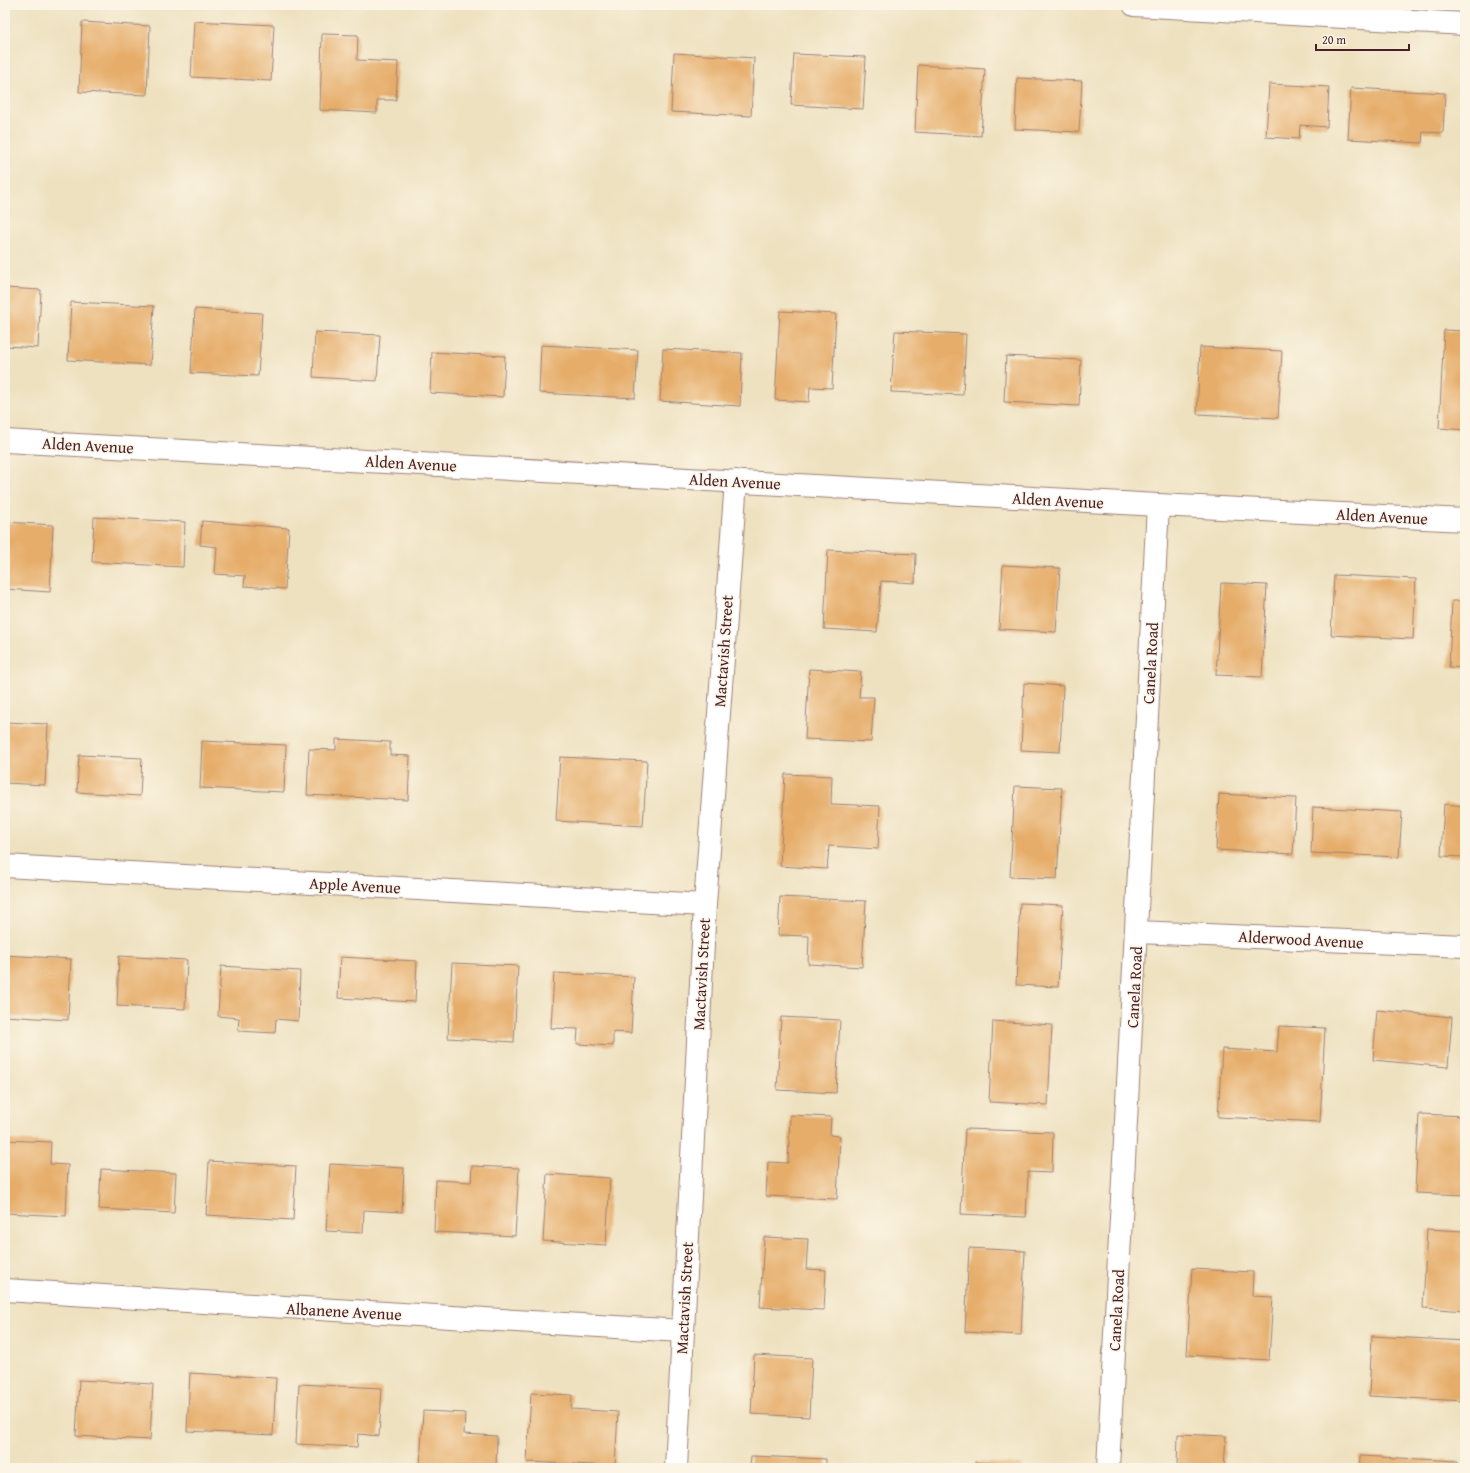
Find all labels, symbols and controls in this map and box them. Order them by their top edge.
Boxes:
scale bar [1316,26,1409,52]
text: 20 m [1322,31,1346,48]
street label: Alden Avenue [41,431,135,459]
street label: Alden Avenue [364,449,458,477]
street label: Alden Avenue [688,467,782,495]
street label: Alden Avenue [1011,486,1105,514]
street label: Alden Avenue [1335,502,1429,530]
street label: Mactavish Street [707,594,739,708]
street label: Canela Road [1136,621,1164,704]
street label: Apple Avenue [309,871,401,899]
street label: Mactavish Street [686,917,716,1031]
street label: Alderwood Avenue [1238,924,1364,954]
street label: Canela Road [1120,945,1148,1028]
street label: Mactavish Street [669,1241,699,1355]
street label: Canela Road [1102,1268,1130,1351]
street label: Albanene Avenue [286,1296,402,1326]

